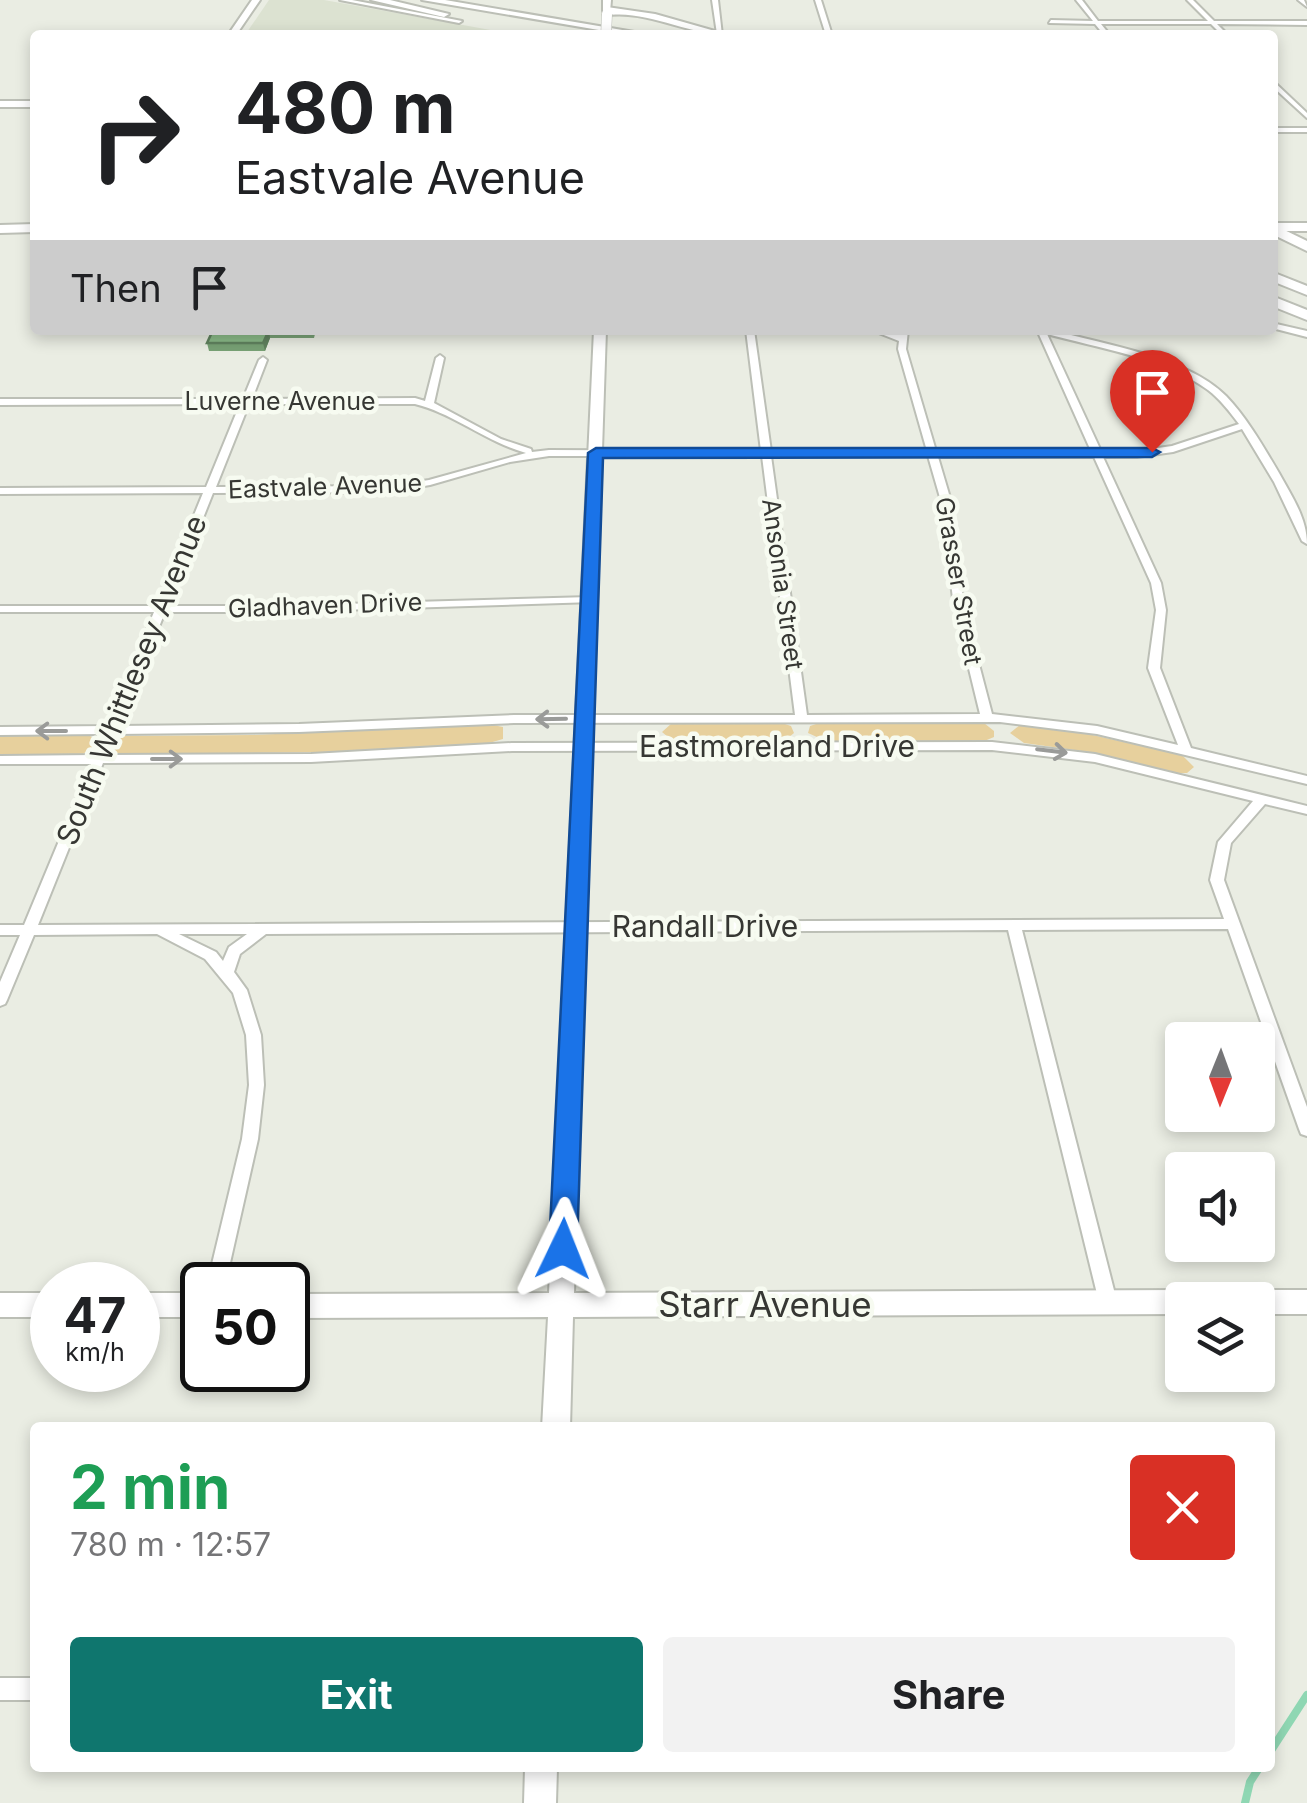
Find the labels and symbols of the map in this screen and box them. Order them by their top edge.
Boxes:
pin [1110,350,1195,453]
street label: Luverne Avenue [184,386,376,416]
street label: Eastvale Avenue [227,468,423,504]
street label: Grasser Street [929,495,989,667]
street label: Ansonia Street [756,496,810,672]
street label: South Whittlesey Avenue [48,510,214,850]
street label: Gladhaven Drive [227,587,423,623]
one-way arrow [536,710,568,728]
one-way arrow [36,722,68,740]
street label: Eastmoreland Drive [639,728,915,764]
one-way arrow [1035,742,1068,761]
one-way arrow [150,750,183,768]
street label: Randall Drive [612,908,798,944]
north arrow [1165,1022,1275,1132]
position arrow [511,1197,615,1301]
speed limit sign: 50 [180,1262,310,1392]
street label: Starr Avenue [658,1283,872,1325]

